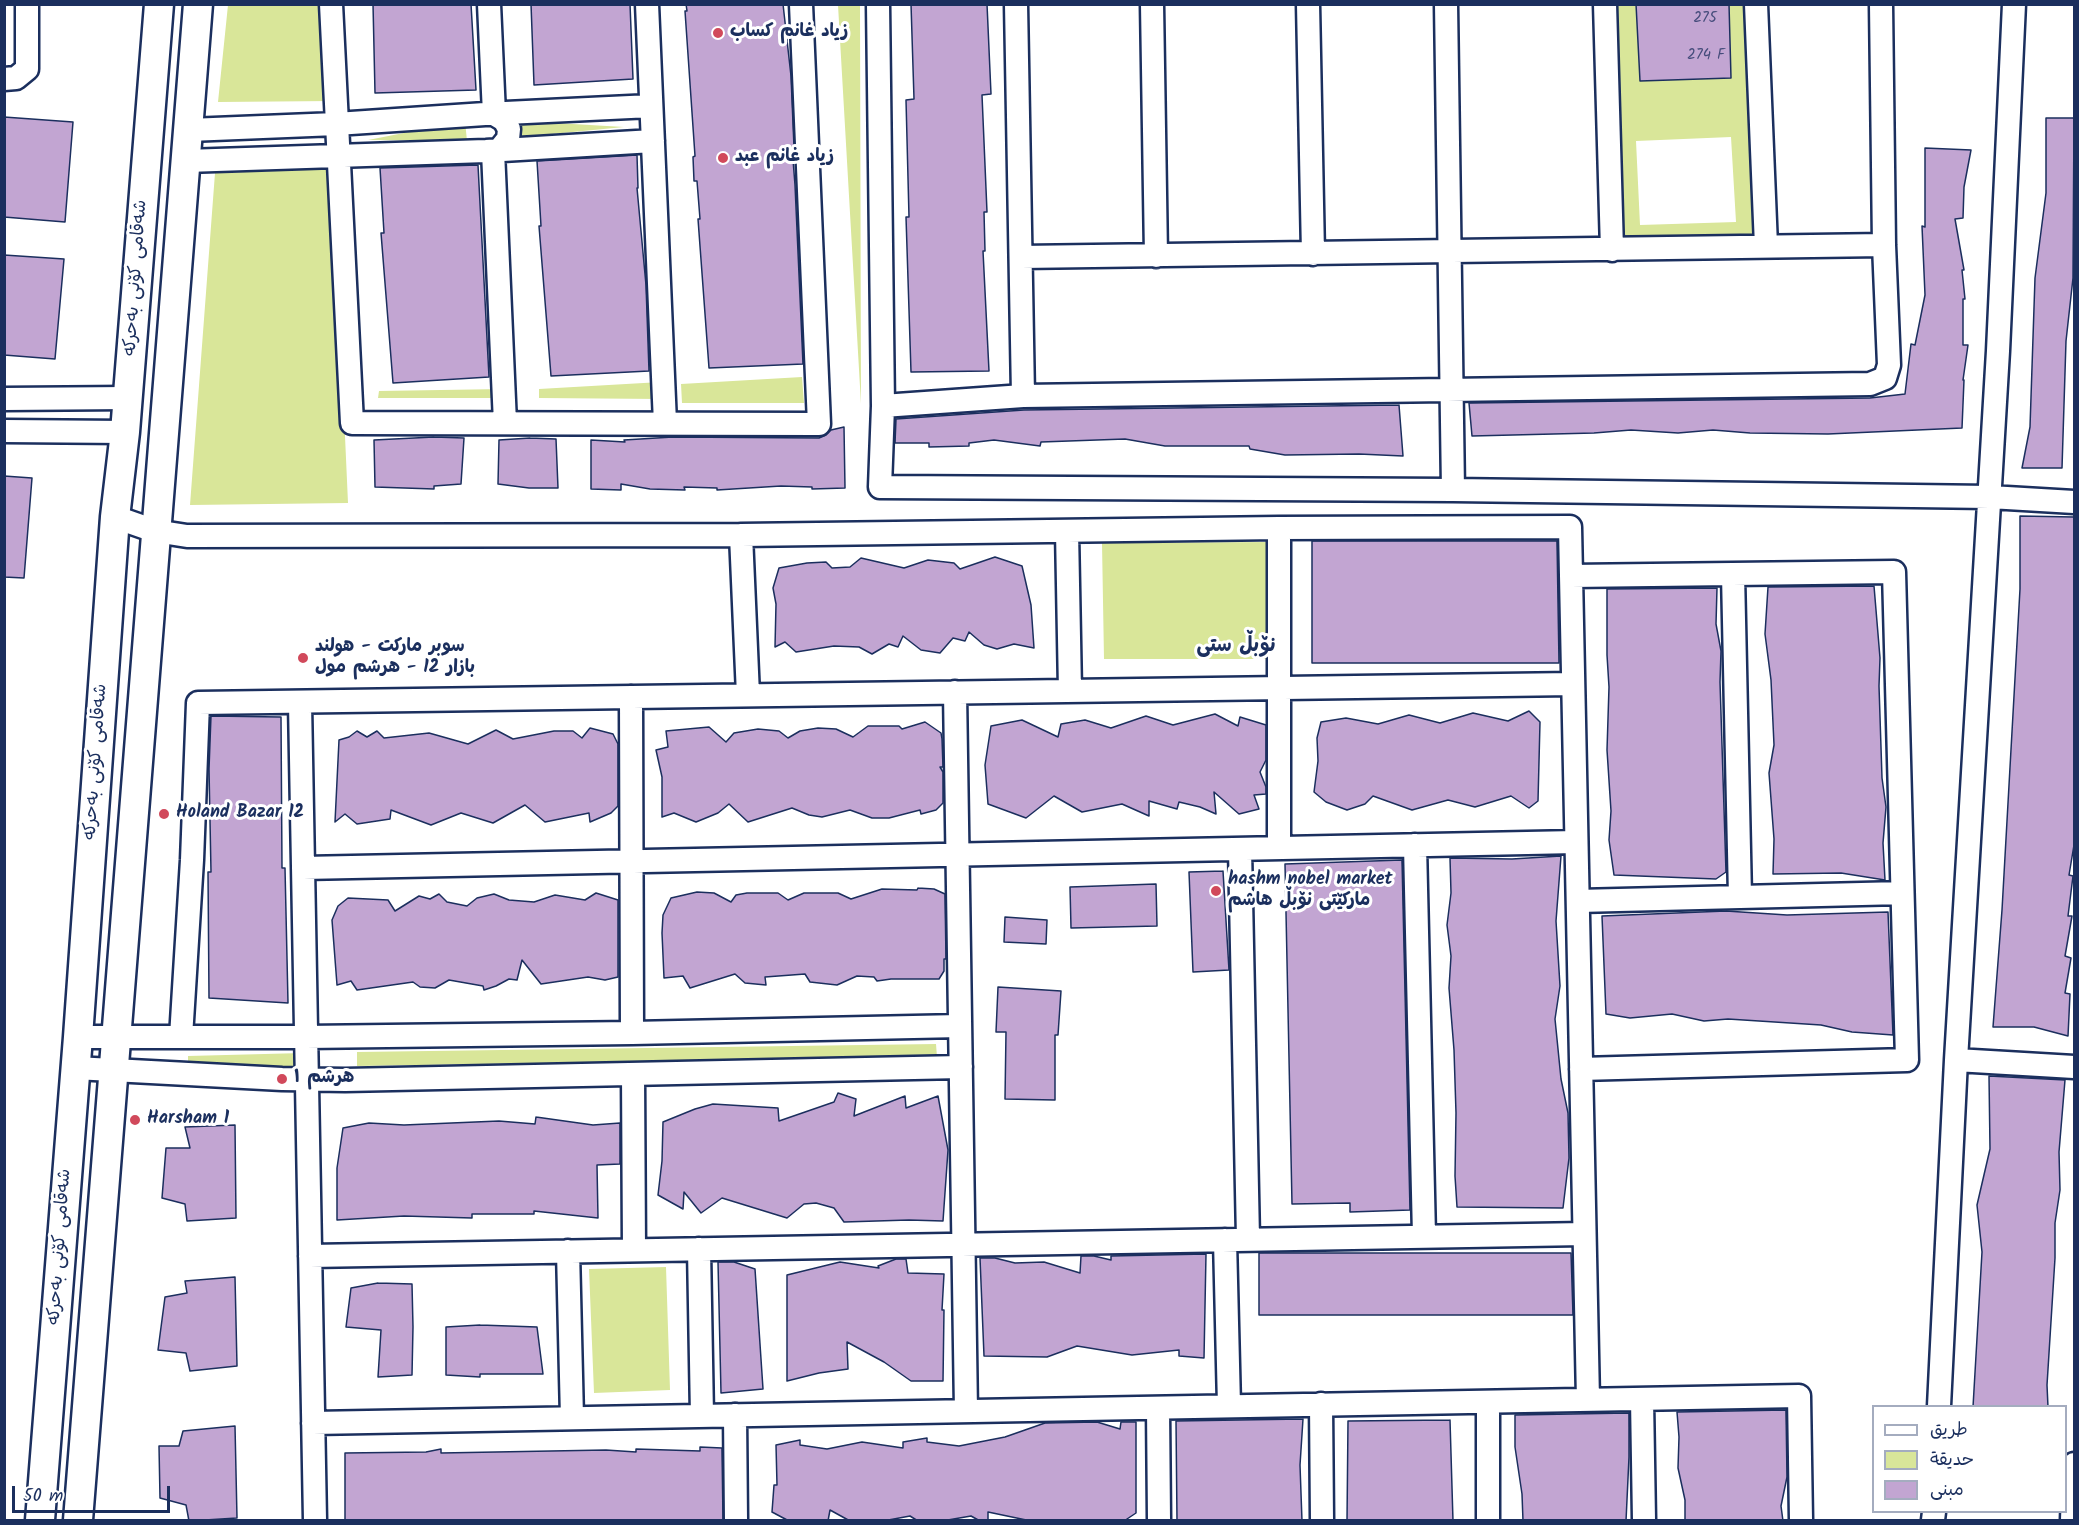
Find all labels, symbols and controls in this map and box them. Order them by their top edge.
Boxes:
house number: 275 [1693,10,1717,28]
place label: زياد غانم كساب [730,22,848,44]
marker: زياد غانم كساب [711,26,725,40]
house number: 274 F [1687,47,1725,65]
place label: زياد غانم عبد [735,147,834,169]
marker: زياد غانم عبد [716,151,730,165]
street label: شەقامی کۆنی بەحرکە [121,199,153,357]
district label: نۆبڵ ستی [1196,636,1276,660]
place label: سوبر ماركت - هولند بازار 12 - هرشم مول [315,637,475,680]
marker: سوبر ماركت - هولند بازار 12 - هرشم مول [296,651,310,665]
street label: شەقامی کۆنی بەحرکە [81,683,113,841]
place label: Holand Bazar 12 [176,803,304,825]
marker: Holand Bazar 12 [157,807,171,821]
place label: hashm nobel market مارکێتی نۆبڵ هاشم [1228,870,1393,912]
marker: hashm nobel market مارکێتی نۆبڵ هاشم [1209,884,1223,898]
place label: هرشم ١ [294,1068,354,1090]
marker: هرشم ١ [275,1072,289,1086]
place label: Harsham 1 [147,1109,229,1131]
marker: Harsham 1 [128,1113,142,1127]
street label: شەقامی کۆنی بەحرکە [45,1168,77,1326]
legend [1872,1405,2067,1513]
text: طريق [1930,1416,1968,1445]
text: حديقة [1930,1446,1974,1475]
scale bar [15,1474,172,1512]
text: مبنى [1930,1476,1964,1505]
text: 50 m [23,1482,63,1511]

